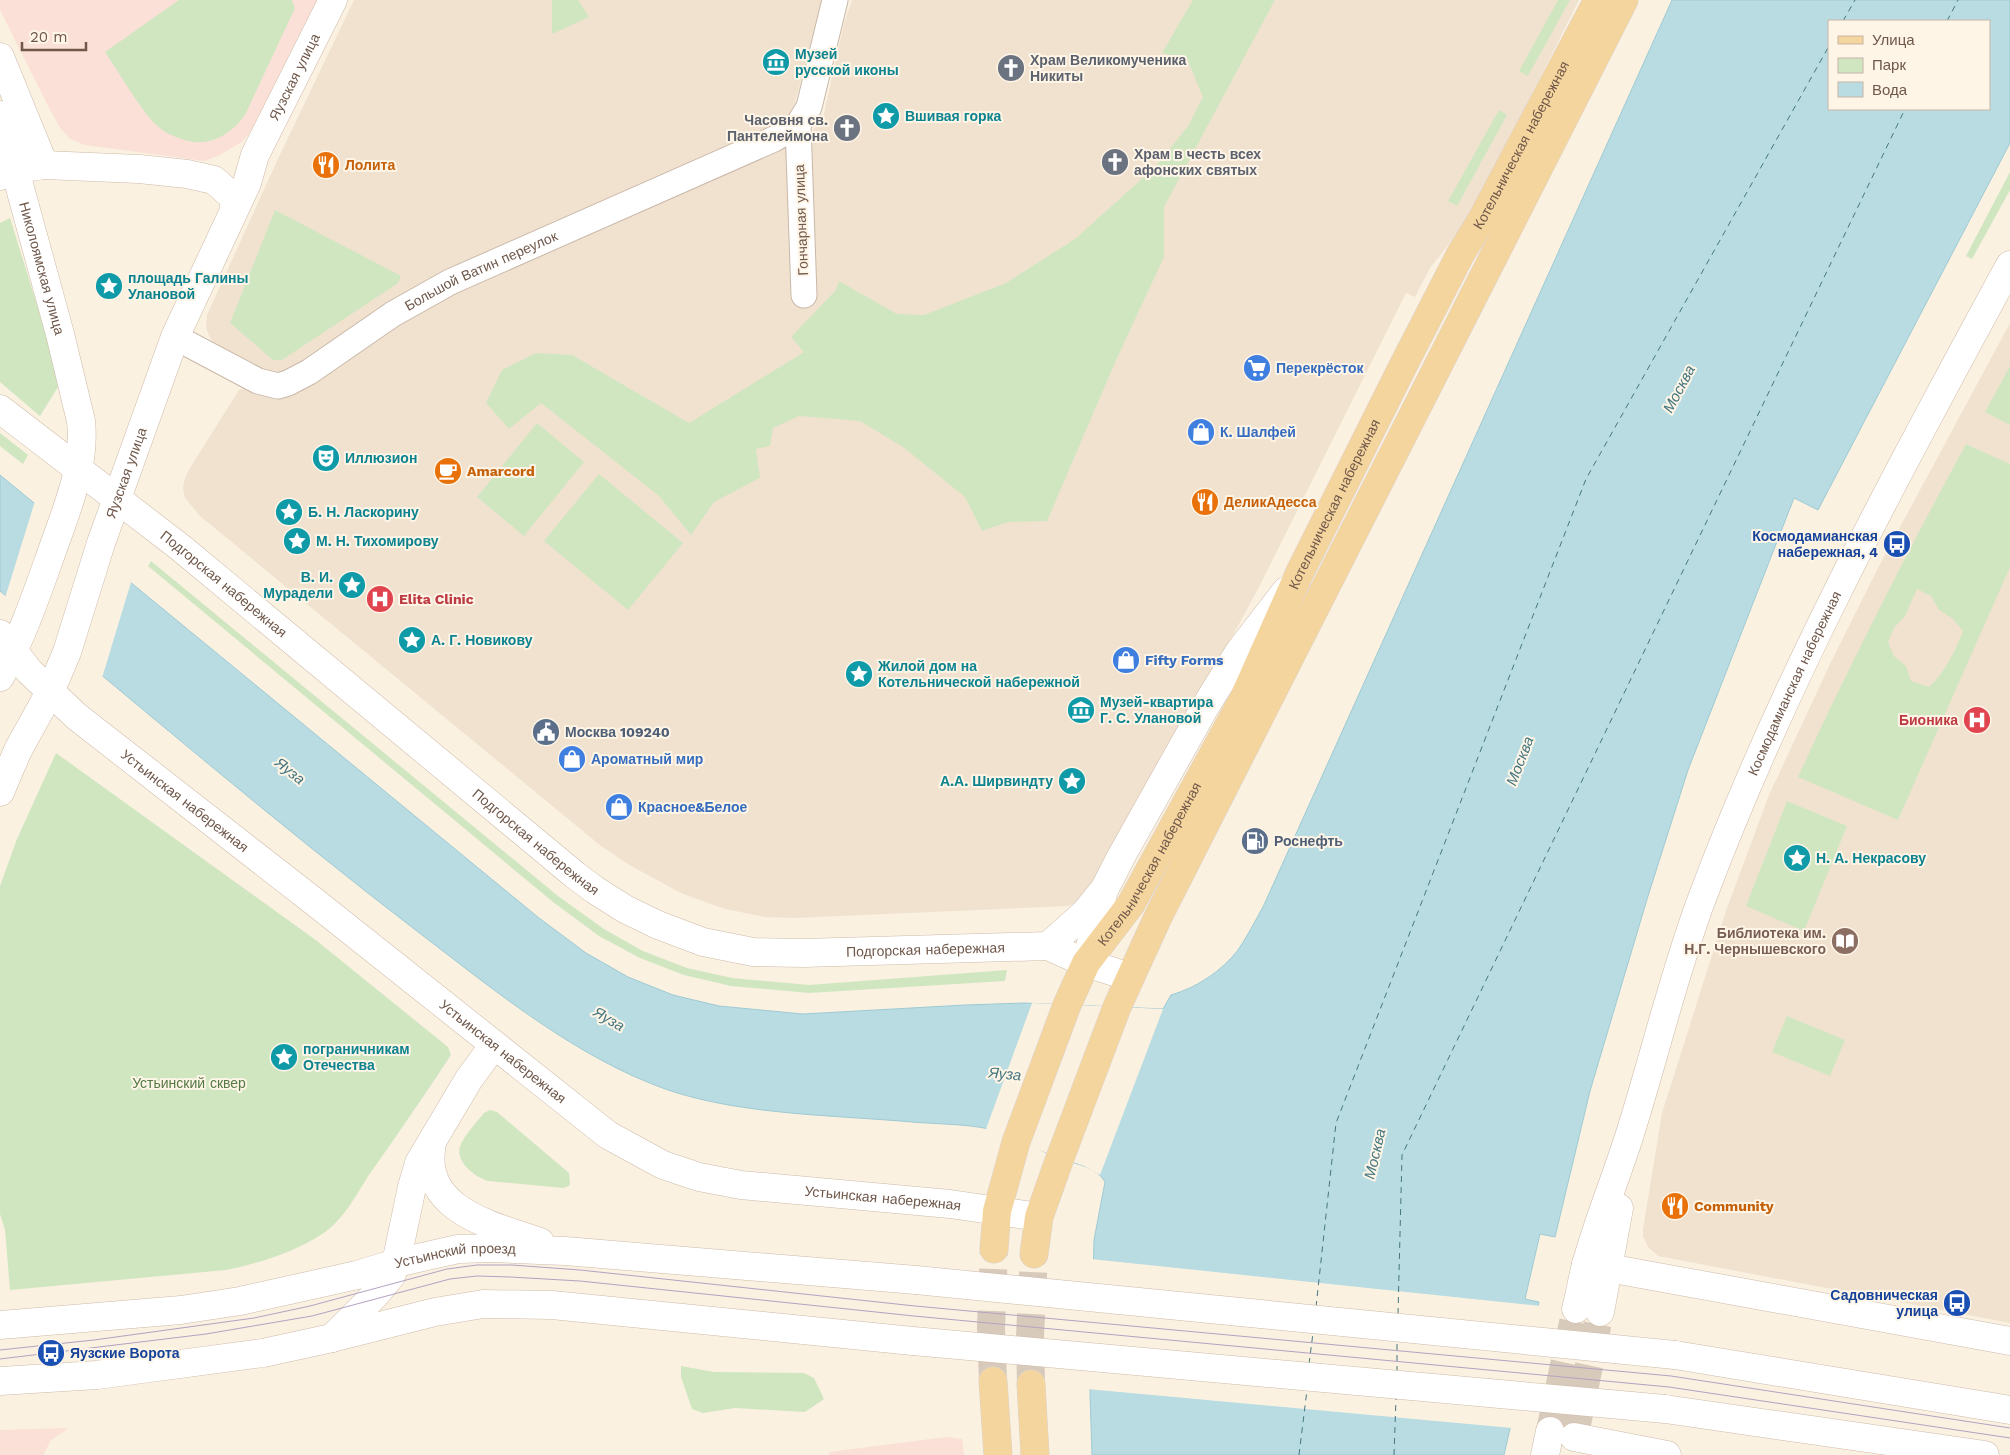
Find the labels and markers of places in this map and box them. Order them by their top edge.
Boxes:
place label: Музей русской иконы [795,46,899,78]
museum icon: Музей русской иконы [761,47,791,77]
place label: Храм Великомученика Никиты [1030,52,1187,84]
church icon: Храм Великомученика Никиты [996,53,1026,83]
place icon: Вшивая горка [871,101,901,131]
place label: Вшивая горка [905,108,1002,124]
place label: Часовня св. Пантелеймона [727,112,828,144]
church icon: Часовня св. Пантелеймона [832,113,862,143]
place label: Храм в честь всех афонских святых [1134,146,1261,178]
church icon: Храм в честь всех афонских святых [1100,147,1130,177]
restaurant icon: Лолита [311,150,341,180]
place label: Лолита [345,157,395,173]
place label: площадь Галины Улановой [128,270,248,302]
place icon: площадь Галины Улановой [94,271,124,301]
supermarket icon: Перекрёсток [1242,353,1272,383]
place label: Перекрёсток [1276,360,1365,376]
shop icon: К. Шалфей [1186,417,1216,447]
place label: К. Шалфей [1220,424,1296,440]
theatre icon: Иллюзион [311,443,341,473]
place label: Иллюзион [345,450,417,466]
cafe icon: Amarcord [433,456,463,486]
place label: Amarcord [467,463,535,479]
restaurant icon: ДеликАдесса [1190,487,1220,517]
place label: ДеликАдесса [1224,494,1317,510]
place icon: Б. Н. Ласкорину [274,497,304,527]
place label: Б. Н. Ласкорину [308,504,419,520]
place icon: М. Н. Тихомирову [282,526,312,556]
place label: Космодамианская набережная, 4 [1752,528,1878,560]
bus stop icon: Космодамианская набережная, 4 [1882,529,1912,559]
place label: М. Н. Тихомирову [316,533,439,549]
place label: В. И. Мурадели [263,569,333,601]
place icon: В. И. Мурадели [337,570,367,600]
hospital icon: Elita Clinic [365,584,395,614]
place label: Elita Clinic [399,591,474,607]
place icon: А. Г. Новикову [397,625,427,655]
place label: А. Г. Новикову [431,632,533,648]
shop icon: Fifty Forms [1111,645,1141,675]
place label: Fifty Forms [1145,652,1224,668]
place label: Жилой дом на Котельнической набережной [877,658,1080,690]
place icon: Жилой дом на Котельнической набережной [844,659,874,689]
place label: Музей-квартира Г. С. Улановой [1100,694,1213,726]
museum icon: Музей-квартира Г. С. Улановой [1066,695,1096,725]
hospital icon: Бионика [1962,705,1992,735]
place label: Бионика [1899,712,1958,728]
public building icon: Москва 109240 [531,717,561,747]
place label: Москва 109240 [565,724,670,740]
shop icon: Ароматный мир [557,744,587,774]
place label: Ароматный мир [591,751,703,767]
place icon: А.А. Ширвиндту [1057,766,1087,796]
place label: А.А. Ширвиндту [940,773,1053,789]
shop icon: Красное&Белое [604,792,634,822]
place label: Красное&Белое [638,799,748,815]
fuel station icon: Роснефть [1240,826,1270,856]
place label: Роснефть [1274,833,1343,849]
place icon: Н. А. Некрасову [1782,843,1812,873]
place label: Н. А. Некрасову [1816,850,1926,866]
place label: Библиотека им. Н.Г. Чернышевского [1684,925,1826,957]
library icon: Библиотека им. Н.Г. Чернышевского [1830,926,1860,956]
place label: пограничникам Отечества [303,1041,410,1073]
place icon: пограничникам Отечества [269,1042,299,1072]
restaurant icon: Community [1660,1191,1690,1221]
place label: Community [1694,1198,1774,1214]
place label: Садовническая улица [1830,1287,1938,1319]
bus stop icon: Садовническая улица [1942,1288,1972,1318]
bus stop icon: Яузские Ворота [36,1338,66,1368]
place label: Яузские Ворота [70,1345,180,1361]

